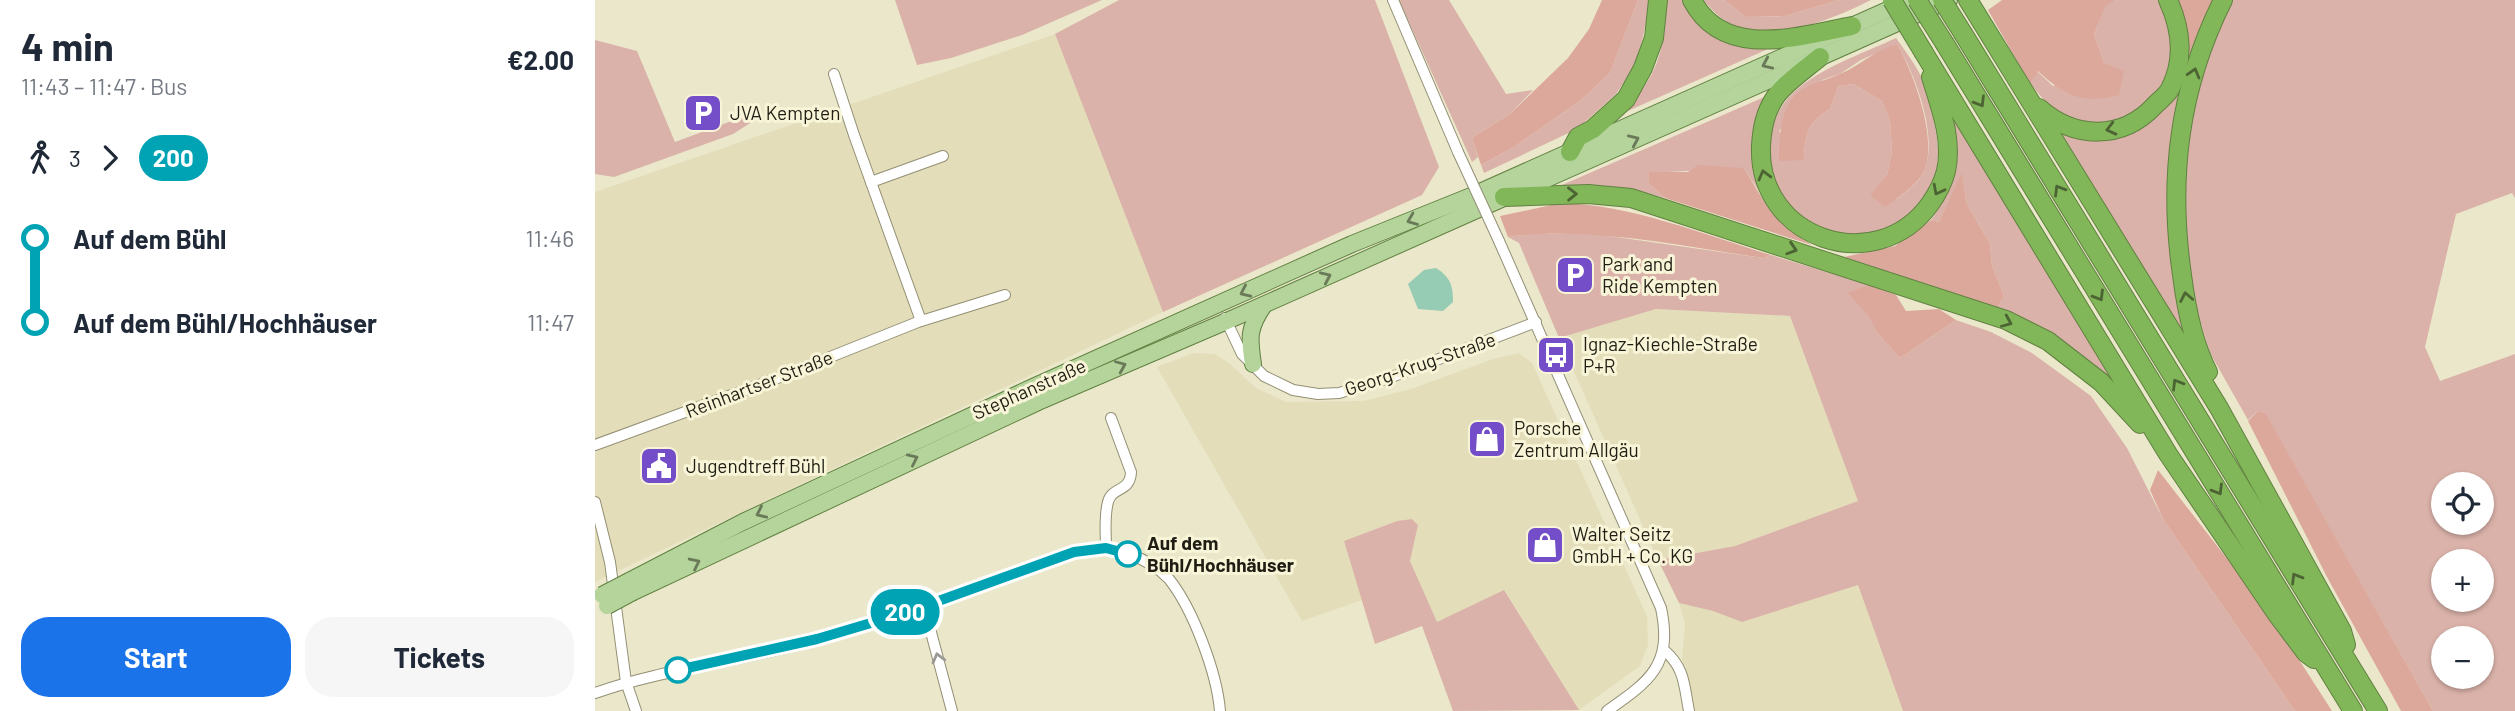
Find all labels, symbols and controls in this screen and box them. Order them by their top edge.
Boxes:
text: 4 min [21,23,114,69]
text: €2.00 [507,44,574,75]
one-way arrow [1762,56,1774,70]
one-way arrow [2186,67,2201,79]
text: 11:43 – 11:47 · Bus [21,72,187,100]
parking icon: JVA Kempten [682,92,724,134]
one-way arrow [1972,95,1985,108]
place label: JVA Kempten [730,101,840,124]
one-way arrow [2105,121,2117,135]
one-way arrow [1627,134,1639,148]
icon: walk [21,139,59,177]
icon: forward [91,139,129,177]
text: 200 [153,143,194,172]
text: 3 [69,144,81,172]
one-way arrow [1758,169,1772,181]
one-way arrow [1932,183,1946,195]
one-way arrow [2054,184,2067,197]
one-way arrow [1568,186,1578,202]
one-way arrow [1406,212,1419,226]
text: Auf dem Bühl [73,223,226,254]
text: 11:46 [526,224,574,252]
one-way arrow [1785,241,1797,255]
place label: Park and Ride Kempten [1602,252,1717,297]
parking icon: Park and Ride Kempten [1554,254,1596,296]
one-way arrow [1319,271,1331,285]
one-way arrow [1240,284,1252,298]
one-way arrow [2091,289,2104,302]
one-way arrow [2179,291,2194,303]
text: Auf dem Bühl/Hochhäuser [73,307,377,338]
text: 11:47 [527,308,574,336]
one-way arrow [2001,313,2013,327]
street label: Georg-Krug-Straße [1341,327,1498,400]
place label: Ignaz-Kiechle-Straße P+R [1583,332,1758,377]
bus stop icon: Ignaz-Kiechle-Straße P+R [1535,334,1577,376]
street label: Reinhartser Straße [682,345,836,422]
street label: Stephanstraße [968,353,1089,424]
one-way arrow [1114,361,1126,375]
one-way arrow [2173,378,2186,391]
place label: Porsche Zentrum Allgäu [1514,416,1639,461]
shop icon: Porsche Zentrum Allgäu [1466,418,1508,460]
public building icon: Jugendtreff Bühl [638,445,680,487]
one-way arrow [906,453,918,467]
place label: Jugendtreff Bühl [686,454,825,477]
map controls [2431,472,2494,689]
button: locate [2431,472,2494,535]
one-way arrow [2209,483,2222,496]
one-way arrow [756,505,768,519]
place label: Walter Seitz GmbH + Co. KG [1572,522,1693,567]
shop icon: Walter Seitz GmbH + Co. KG [1524,524,1566,566]
place label: Auf dem Bühl/Hochhäuser [1147,531,1295,576]
marker: Auf dem Bühl/Hochhäuser [1115,541,1141,567]
button: + [2431,549,2494,612]
one-way arrow [688,557,700,571]
one-way arrow [2291,573,2304,586]
line badge: 200 [865,589,945,635]
text: 200 [885,597,925,626]
button: Start [21,617,291,697]
button: Tickets [305,617,574,697]
button: − [2431,626,2494,689]
one-way arrow [932,653,946,665]
unlabelled marker [665,657,691,683]

